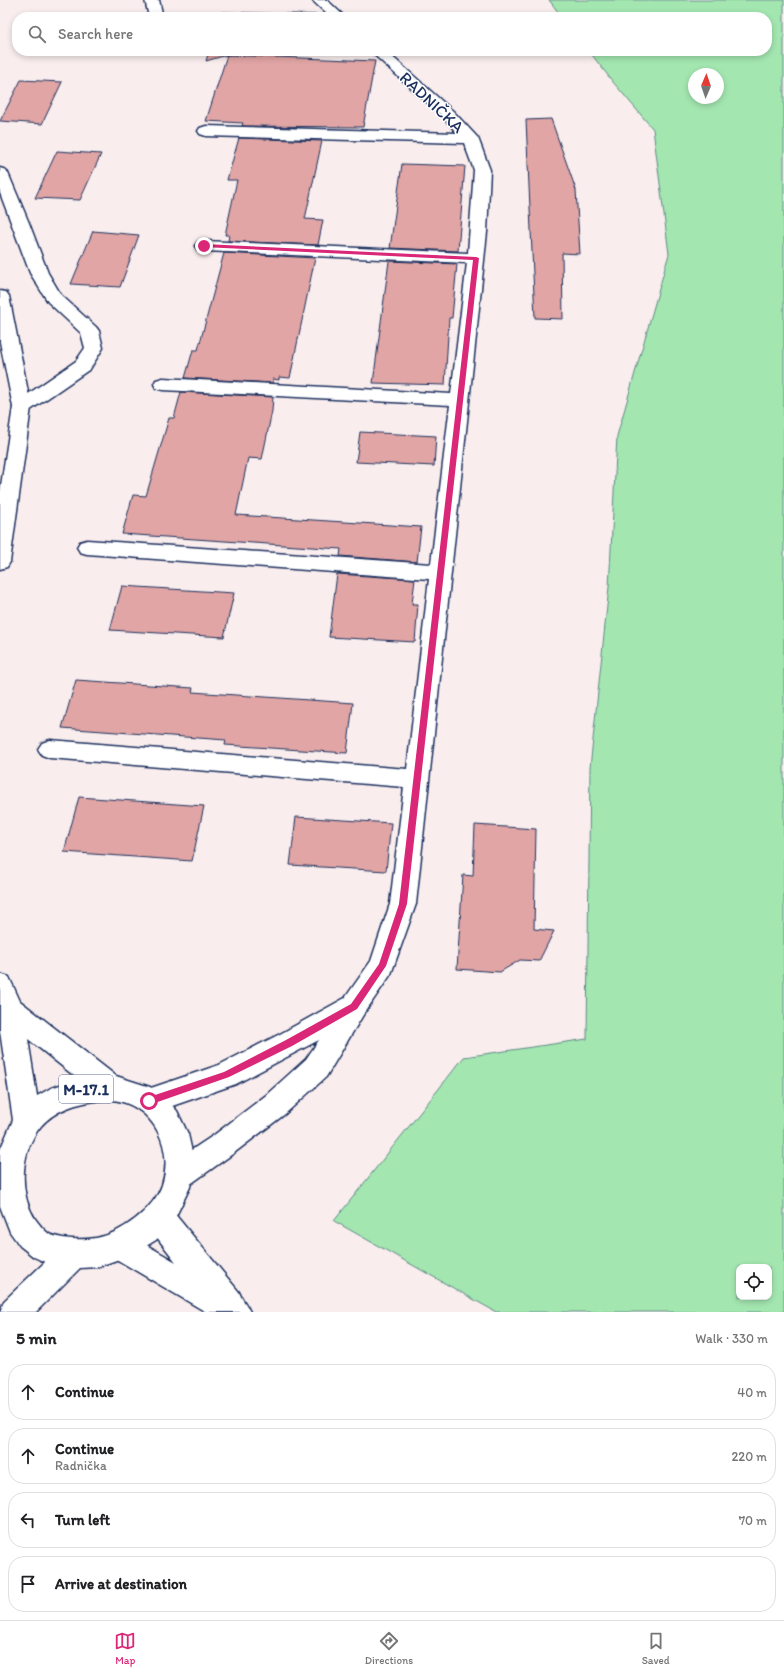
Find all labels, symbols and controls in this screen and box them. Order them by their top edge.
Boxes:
search box [12,12,772,56]
icon: search [26,23,48,45]
text: Search here [58,25,133,43]
street label: RADNIČKA [396,67,468,137]
north arrow [688,68,724,104]
route end [195,237,213,255]
road number: M-17.1 [59,1075,113,1103]
route start [140,1092,158,1110]
map controls [736,1264,772,1300]
button: locate [736,1264,772,1300]
text: 5 min [16,1328,56,1348]
text: Walk · 330 m [695,1331,768,1346]
icon: ahead [17,1381,39,1403]
text: Continue [55,1383,114,1401]
text: 40 m [737,1385,767,1400]
text: Continue [55,1440,114,1458]
icon: ahead [17,1445,39,1467]
text: 220 m [731,1449,767,1464]
text: Radnička [55,1458,107,1473]
icon: left [17,1509,39,1531]
text: Turn left [55,1511,110,1529]
text: 70 m [739,1513,767,1528]
icon: arrive [17,1573,39,1595]
text: Arrive at destination [55,1575,187,1593]
tab: Map [114,1630,136,1667]
tab: Directions [365,1630,413,1667]
tab: Saved [642,1630,670,1667]

